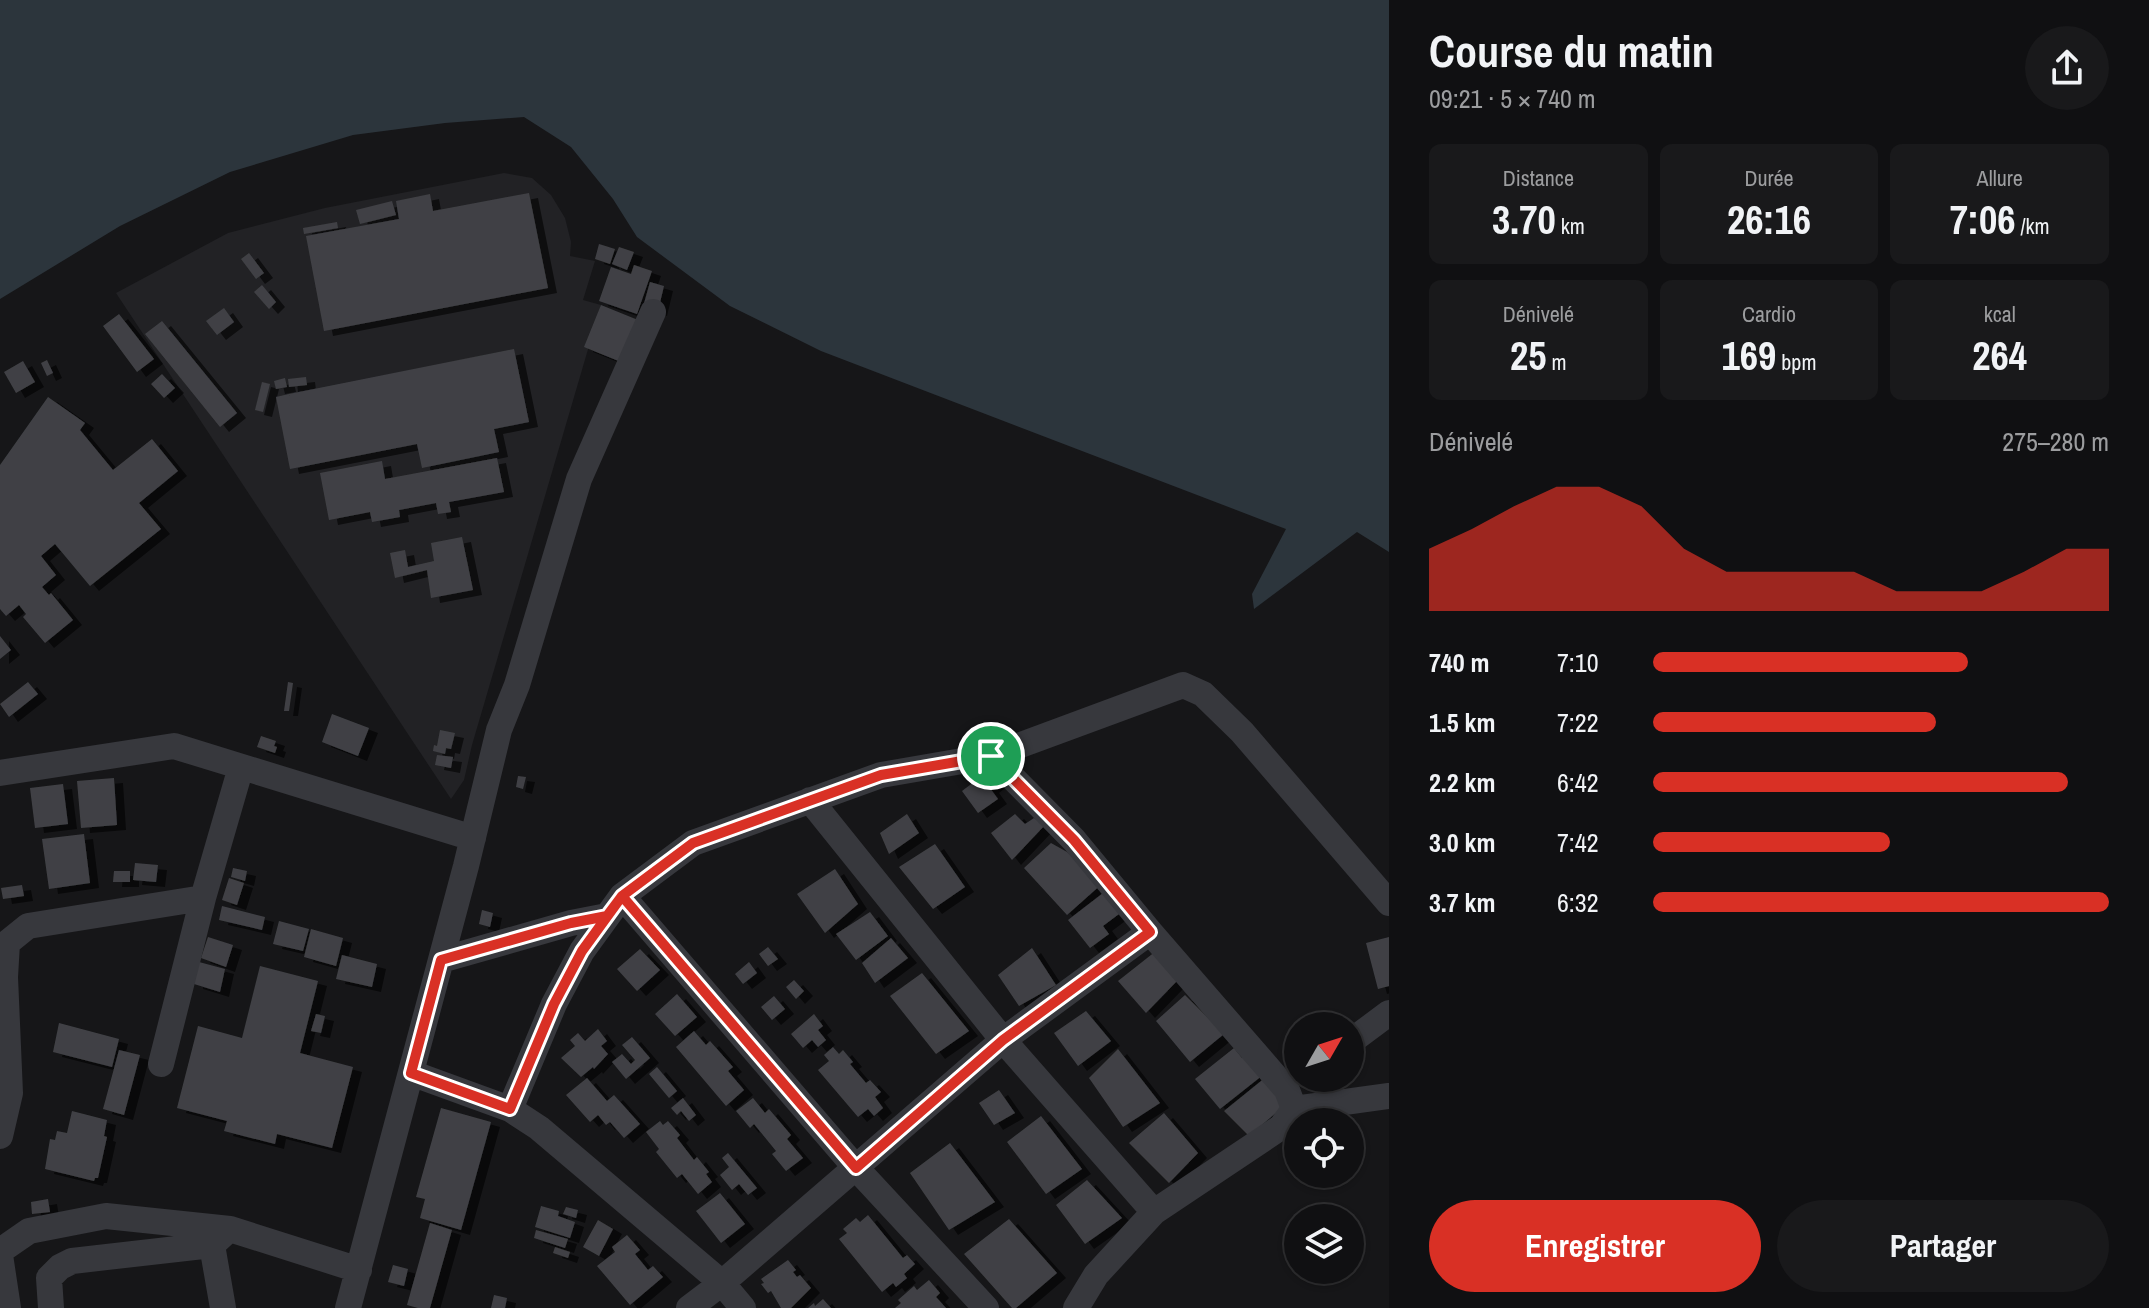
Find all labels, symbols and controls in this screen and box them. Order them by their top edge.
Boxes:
text: Course du matin [1429,21,1714,81]
button: share [2025,26,2109,110]
text: 09:21 · 5 × 740 m [1429,81,1596,116]
text: Distance [1503,163,1574,193]
text: Durée [1744,163,1794,193]
text: Allure [1977,163,2023,193]
text: 3.70 [1492,193,1556,246]
text: 26:16 [1727,193,1811,246]
text: 7:06 [1950,193,2015,246]
text: km [1556,211,1585,241]
text: /km [2015,211,2050,241]
text: Dénivelé [1503,299,1574,329]
text: Cardio [1742,299,1796,329]
text: kcal [1984,299,2016,329]
text: 25 [1510,329,1547,382]
text: 169 [1722,329,1776,382]
text: 264 [1972,329,2027,382]
text: m [1547,347,1567,377]
text: bpm [1776,347,1816,377]
text: Dénivelé [1429,424,1513,459]
text: 275–280 m [2002,424,2109,459]
text: 740 m [1429,645,1489,680]
text: 7:10 [1557,645,1599,680]
text: 1.5 km [1429,705,1495,740]
text: 7:22 [1557,705,1599,740]
pin [957,722,1025,790]
icon: arrive [969,734,1013,778]
text: 2.2 km [1429,765,1495,800]
text: 6:42 [1557,765,1599,800]
text: 3.0 km [1429,825,1495,860]
text: 7:42 [1557,825,1599,860]
text: 3.7 km [1429,885,1495,920]
text: 6:32 [1557,885,1599,920]
north arrow [1284,1012,1364,1092]
map controls [1284,1012,1364,1284]
button: locate [1284,1108,1364,1188]
button: Enregistrer [1429,1200,1761,1292]
button: Partager [1777,1200,2109,1292]
button: layers [1284,1204,1364,1284]

